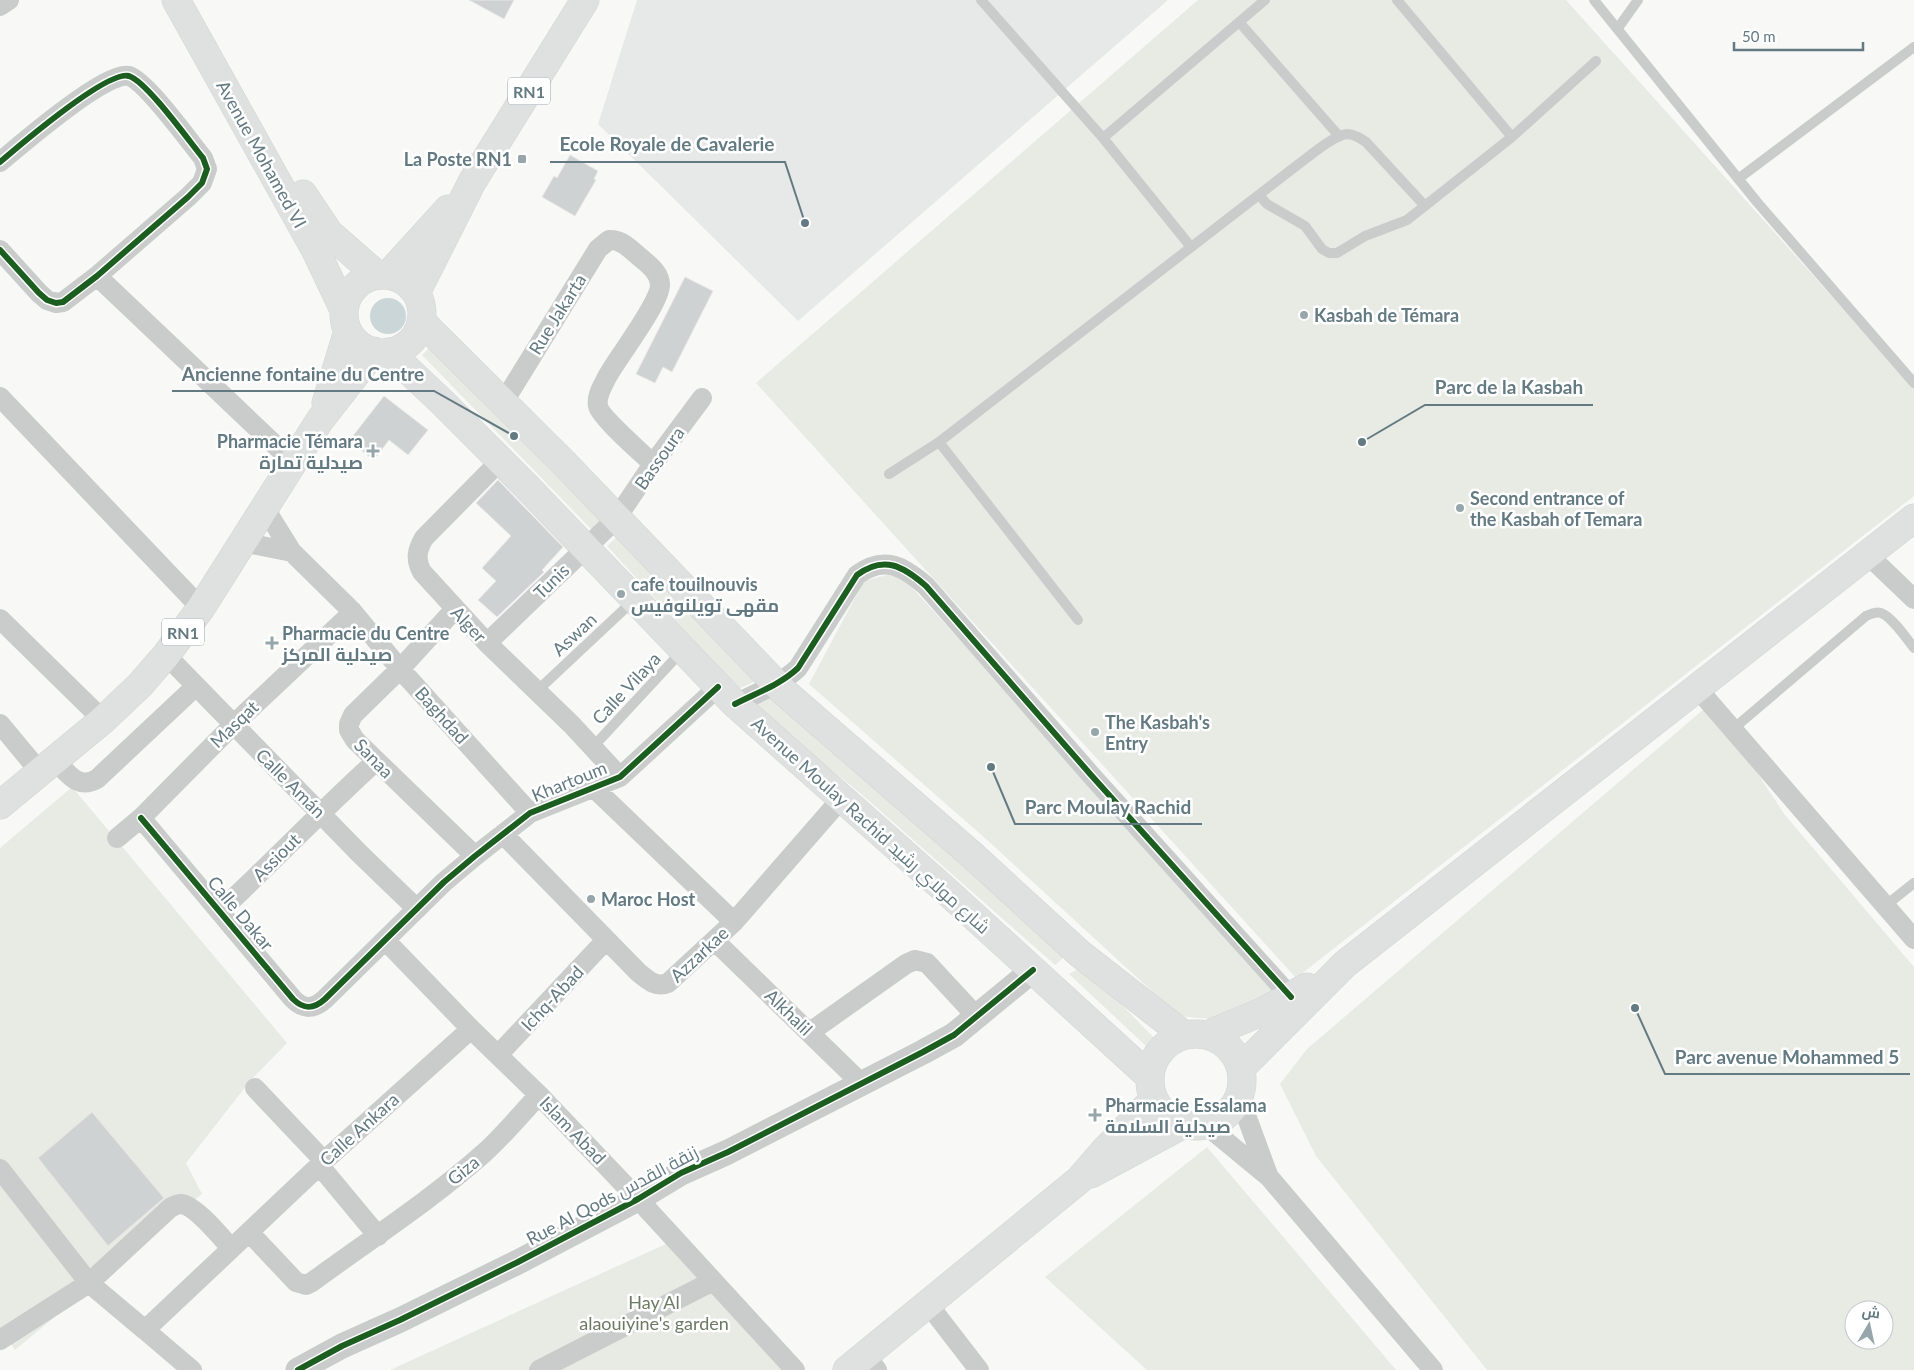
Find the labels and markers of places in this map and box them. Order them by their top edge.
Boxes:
callout: Ecole Royale de Cavalerie [550,128,785,162]
place label: La Poste RN1 [404,148,512,170]
marker: La Poste RN1 [516,153,528,165]
place label: Kasbah de Témara [1314,304,1459,326]
marker: Kasbah de Témara [1298,309,1310,321]
callout: Ancienne fontaine du Centre [172,357,434,391]
callout: Parc de la Kasbah [1425,371,1593,405]
place label: Pharmacie Témara صيدلية تمارة [217,430,363,473]
marker: Pharmacie Témara صيدلية تمارة [367,445,379,457]
place label: Second entrance of the Kasbah of Temara [1470,487,1642,530]
marker: Second entrance of the Kasbah of Temara [1454,502,1466,514]
place label: cafe touilnouvis مقهى تويلنوفيس [631,573,779,617]
marker: cafe touilnouvis مقهى تويلنوفيس [615,588,627,600]
place label: Pharmacie du Centre صيدلية المركز [281,622,450,666]
marker: Pharmacie du Centre صيدلية المركز [266,637,278,649]
place label: The Kasbah's Entry [1105,711,1210,754]
marker: The Kasbah's Entry [1089,726,1101,738]
callout: Parc Moulay Rachid [1015,790,1202,824]
place label: Maroc Host [601,888,696,910]
marker: Maroc Host [585,893,597,905]
callout: Parc avenue Mohammed 5 [1665,1040,1910,1074]
place label: Pharmacie Essalama صيدلية السلامة [1105,1094,1267,1137]
marker: Pharmacie Essalama صيدلية السلامة [1089,1109,1101,1121]

